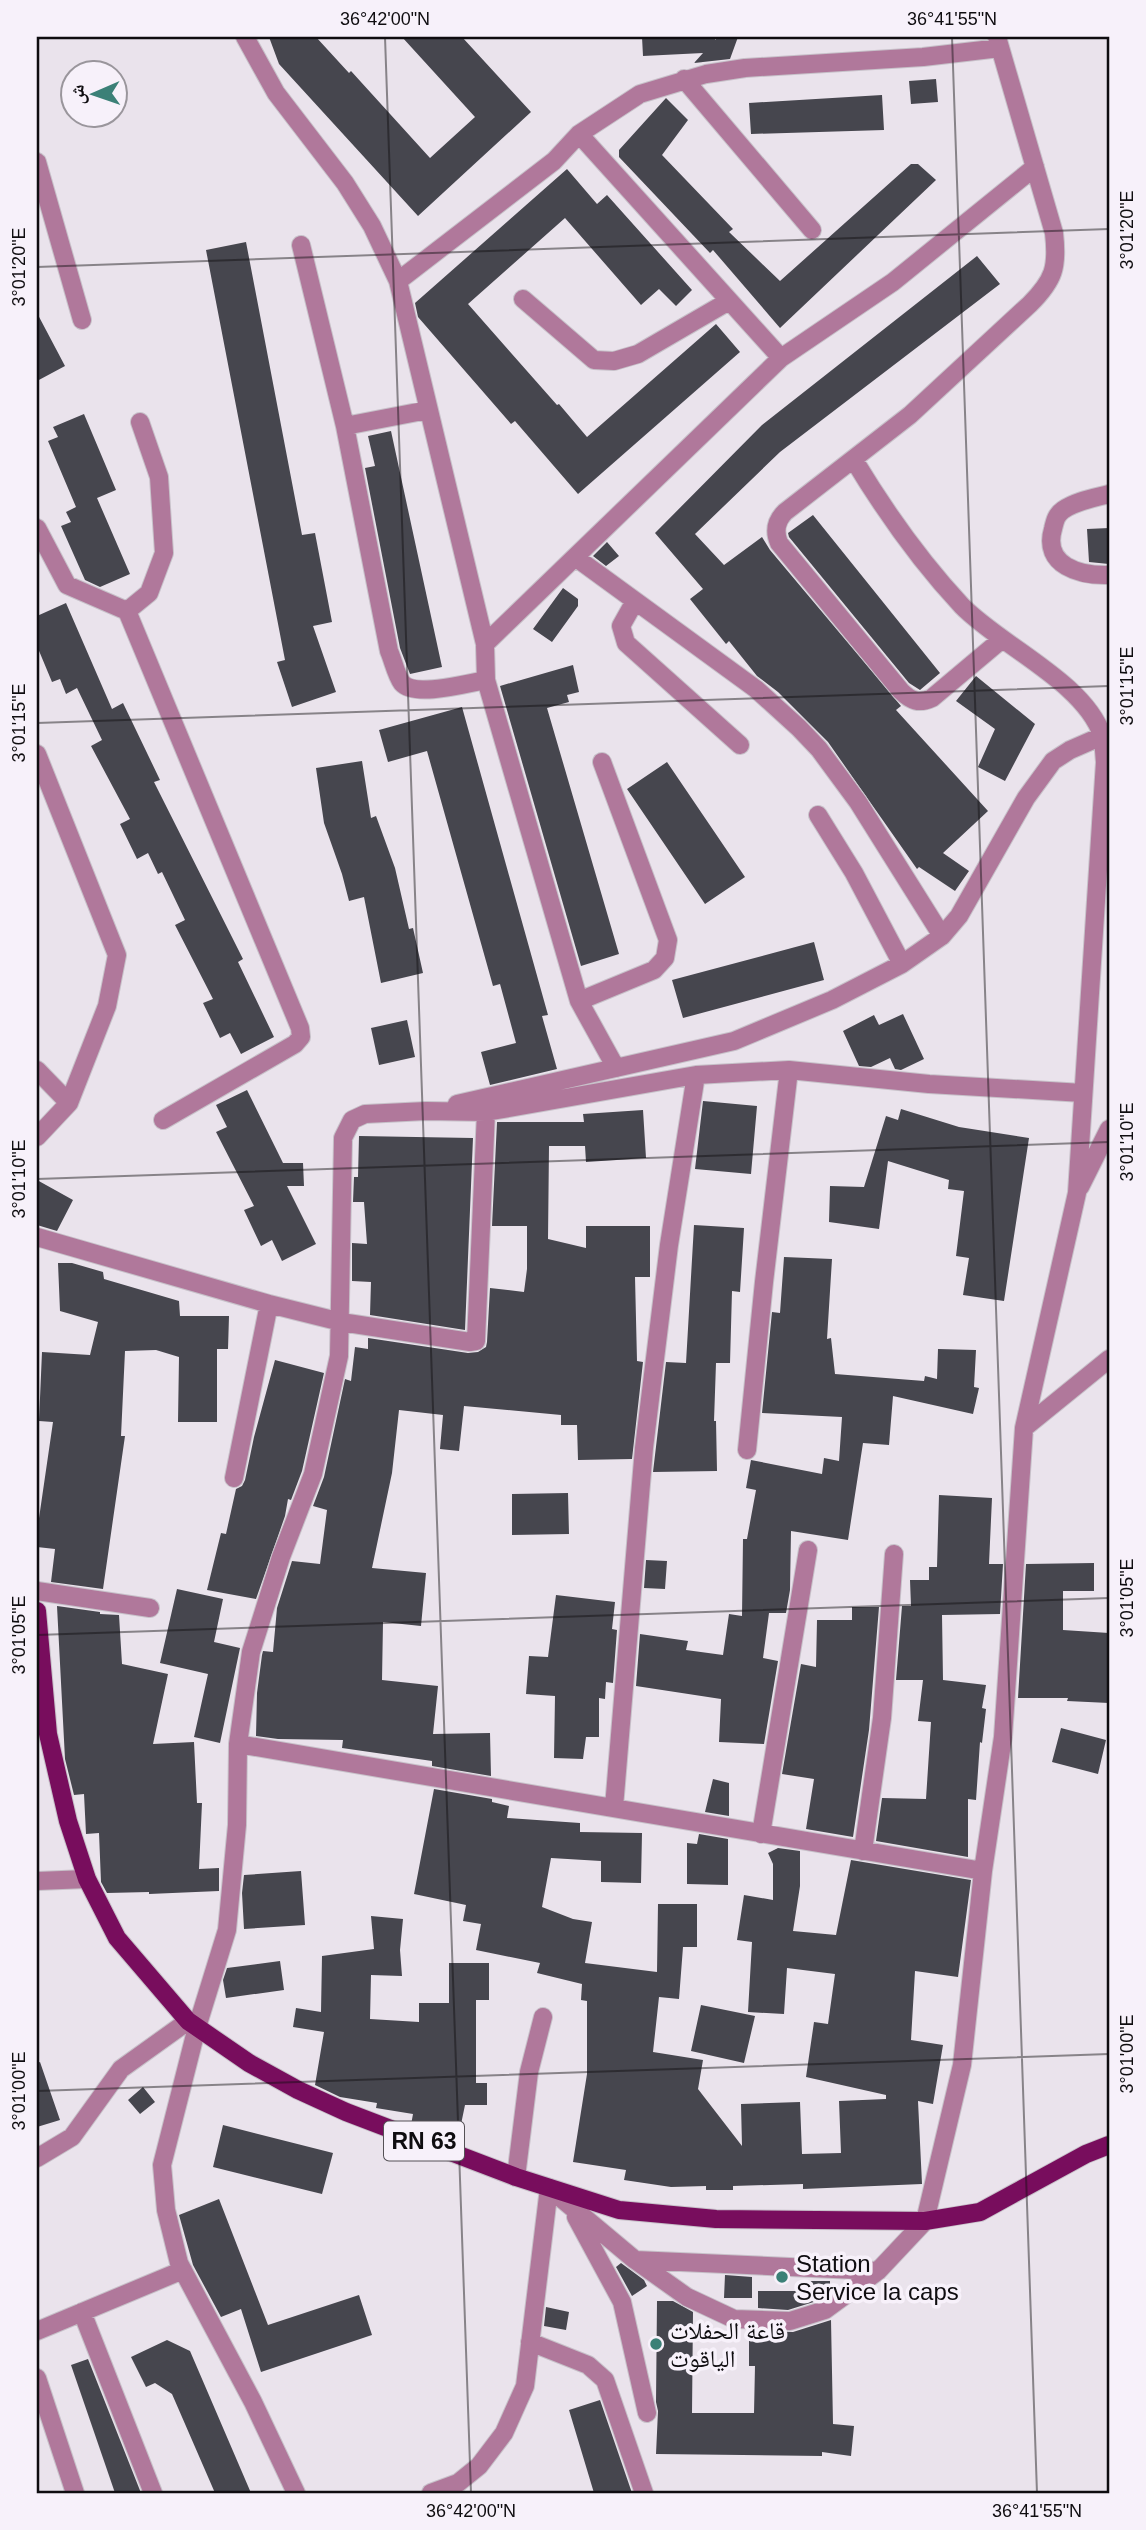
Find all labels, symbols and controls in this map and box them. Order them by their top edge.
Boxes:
text: 36°42'00"N [340,9,430,29]
text: 36°41'55"N [907,9,997,29]
north arrow [60,60,130,130]
text: ش [67,84,89,105]
text: 3°01'20"E [1117,190,1137,270]
text: 3°01'20"E [9,227,29,307]
text: 3°01'15"E [1117,646,1137,726]
text: 3°01'15"E [9,683,29,763]
text: 3°01'10"E [1117,1102,1137,1182]
text: 3°01'10"E [9,1139,29,1219]
text: 3°01'05"E [1117,1558,1137,1638]
text: 3°01'05"E [9,1595,29,1675]
text: 3°01'00"E [1117,2014,1137,2094]
text: 3°01'00"E [9,2051,29,2131]
road number: RN 63 [384,2122,464,2160]
place label: Station Service la caps [796,2250,959,2305]
marker: Station Service la caps [774,2269,790,2285]
place label: قاعة الحفلات الياقوت [670,2317,785,2372]
marker: قاعة الحفلات الياقوت [648,2336,664,2352]
text: 36°42'00"N [426,2501,516,2521]
text: 36°41'55"N [992,2501,1082,2521]

